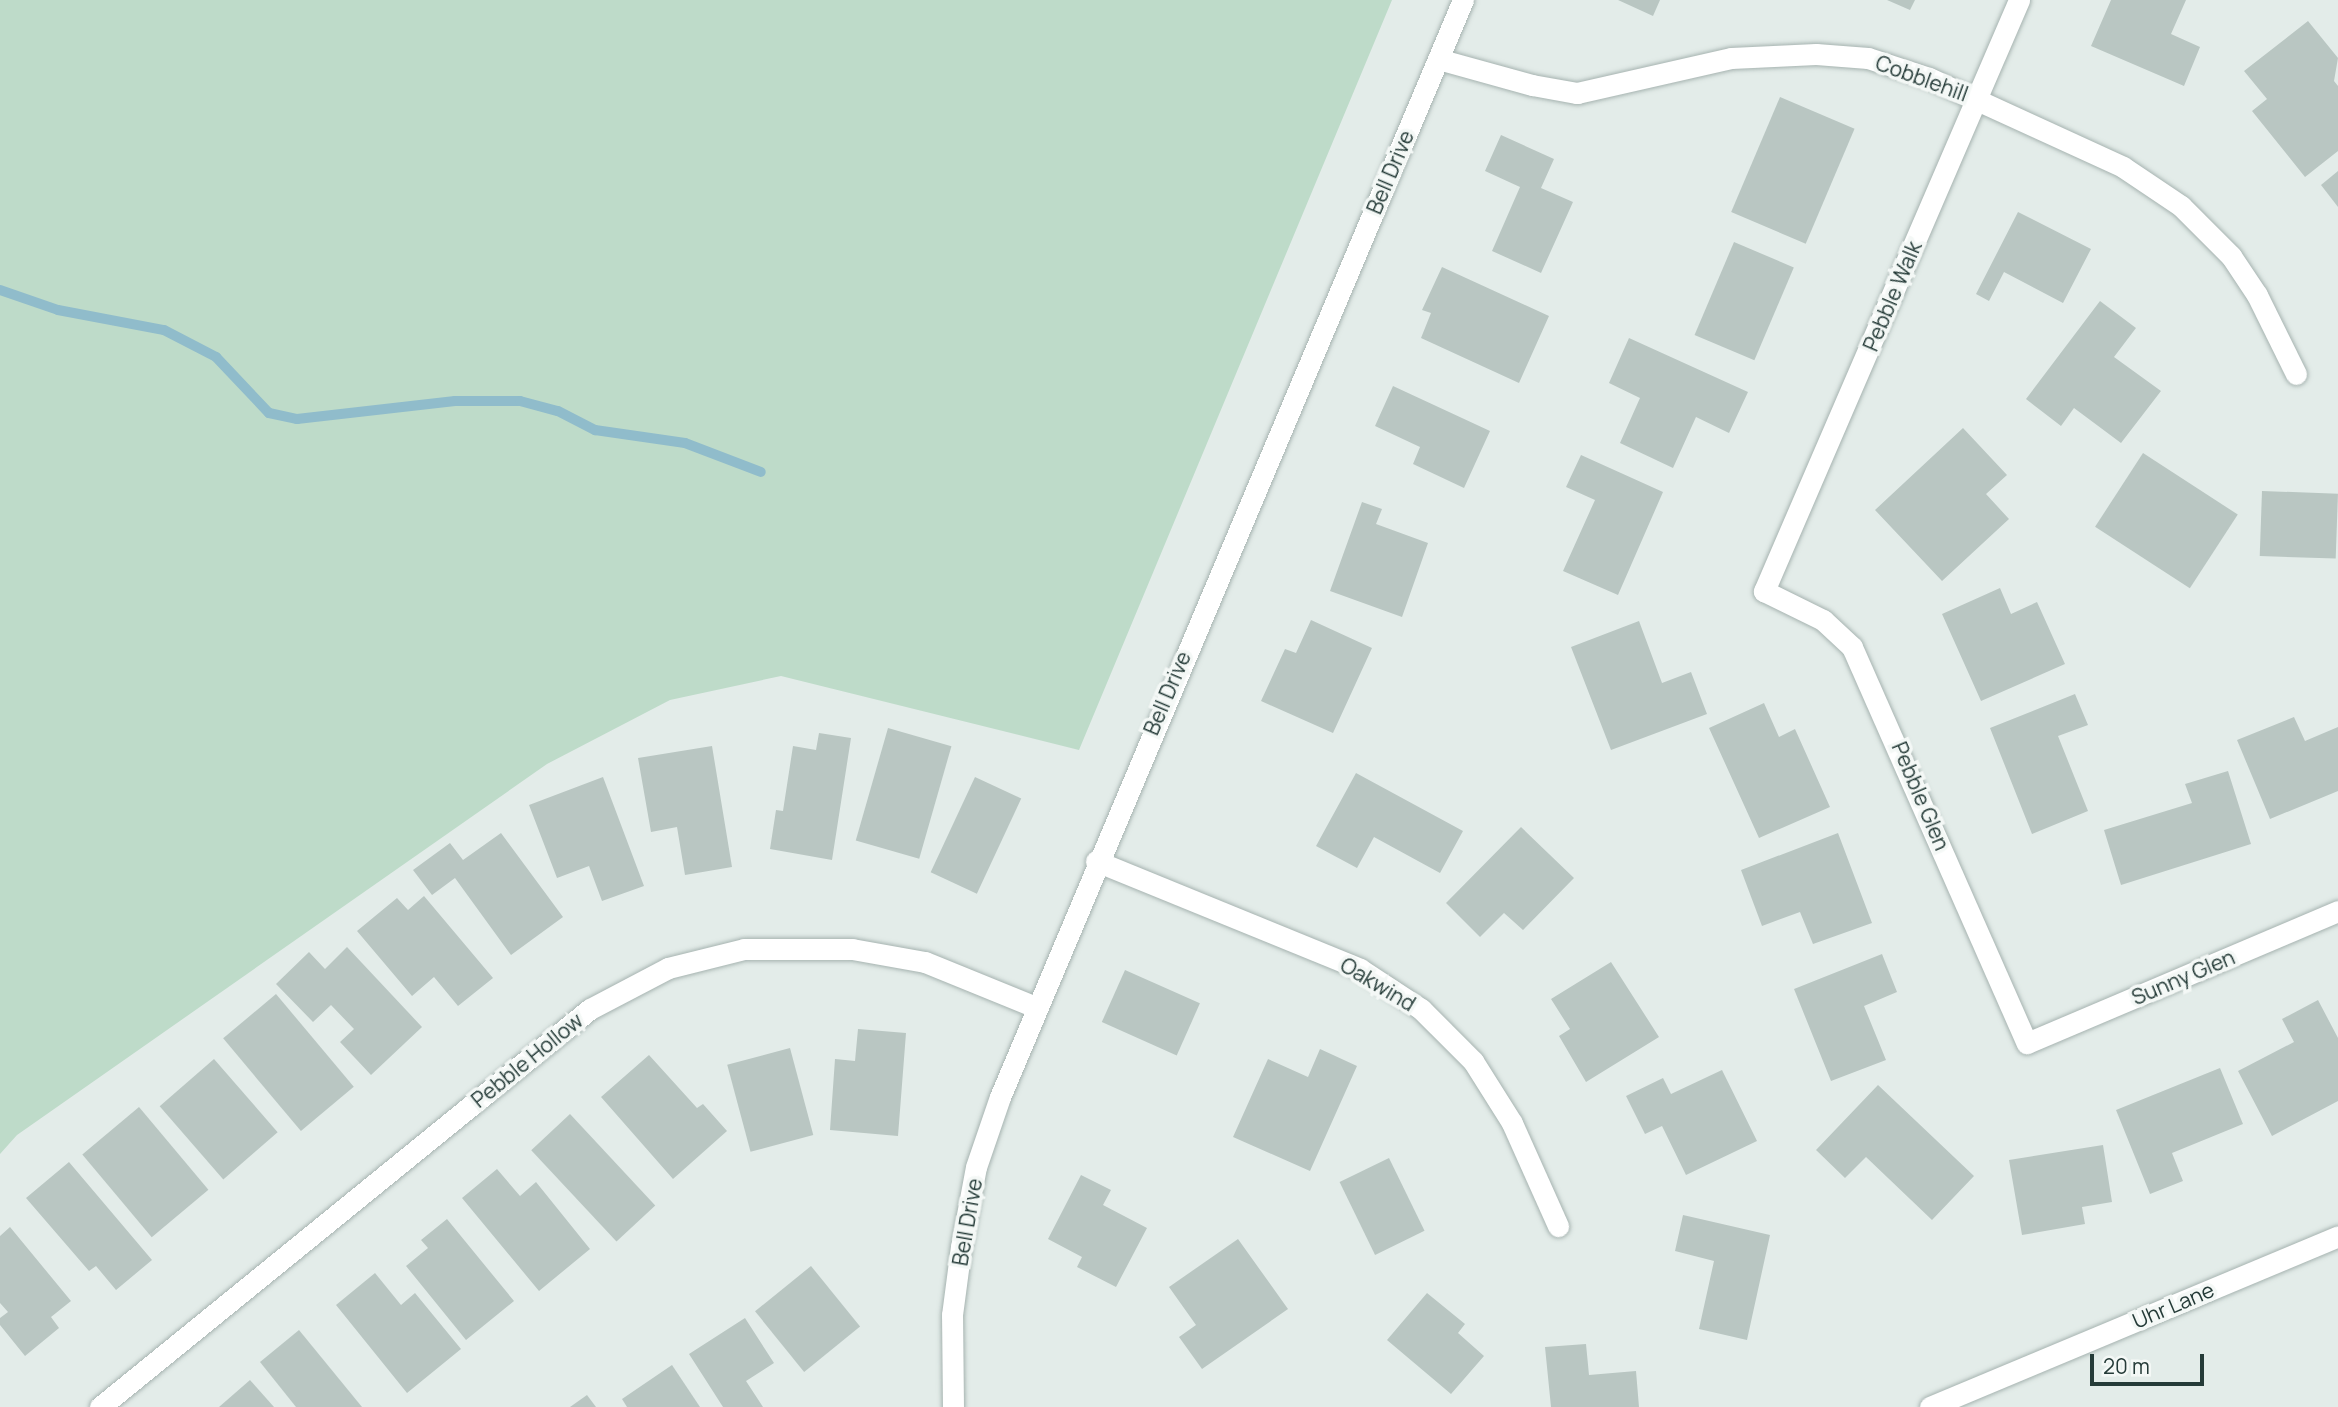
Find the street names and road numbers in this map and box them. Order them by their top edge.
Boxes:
street label: Cobblehill [1872,50,1972,106]
street label: Bell Drive [1361,126,1419,218]
street label: Pebble Walk [1858,237,1926,355]
street label: Bell Drive [1138,647,1196,739]
street label: Pebble Glen [1887,738,1955,854]
street label: Sunny Glen [2128,944,2238,1010]
street label: Oakwind [1336,952,1420,1016]
street label: Pebble Hollow [466,1007,588,1113]
street label: Bell Drive [947,1176,987,1268]
street label: Uhr Lane [2128,1277,2218,1333]

